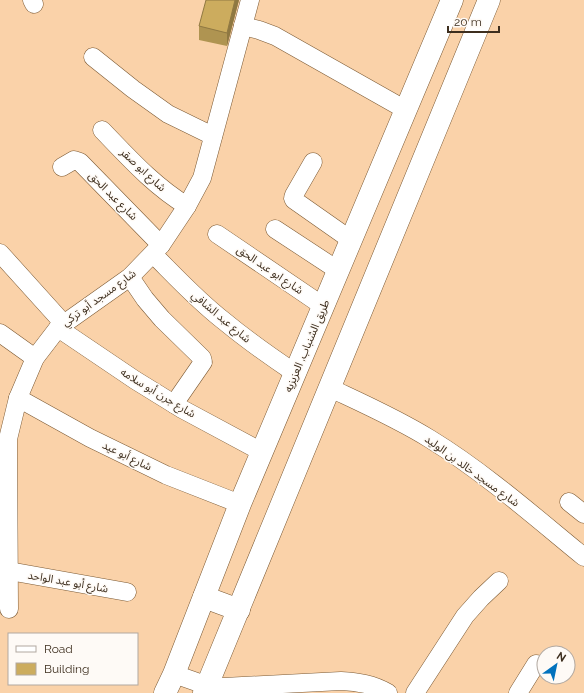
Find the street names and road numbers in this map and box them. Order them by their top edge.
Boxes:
street label: شارع ابو صقر [116,145,169,195]
street label: شارع عبد الحق [85,169,140,224]
street label: شارع ابو عبد الحق [234,243,306,298]
street label: شارع مسجد أبو تركي [59,266,140,331]
street label: شارع عبد الشافي [187,288,254,348]
street label: طريق الشنباب, العزيزيه [282,298,333,394]
street label: شارع جرن أبو سلامه [118,365,198,422]
street label: شارع مسجد خالد بن الوليد [422,432,522,511]
street label: شارع أبو عيد [100,438,154,475]
street label: شارع أبو عبد الواحد [27,568,110,597]

